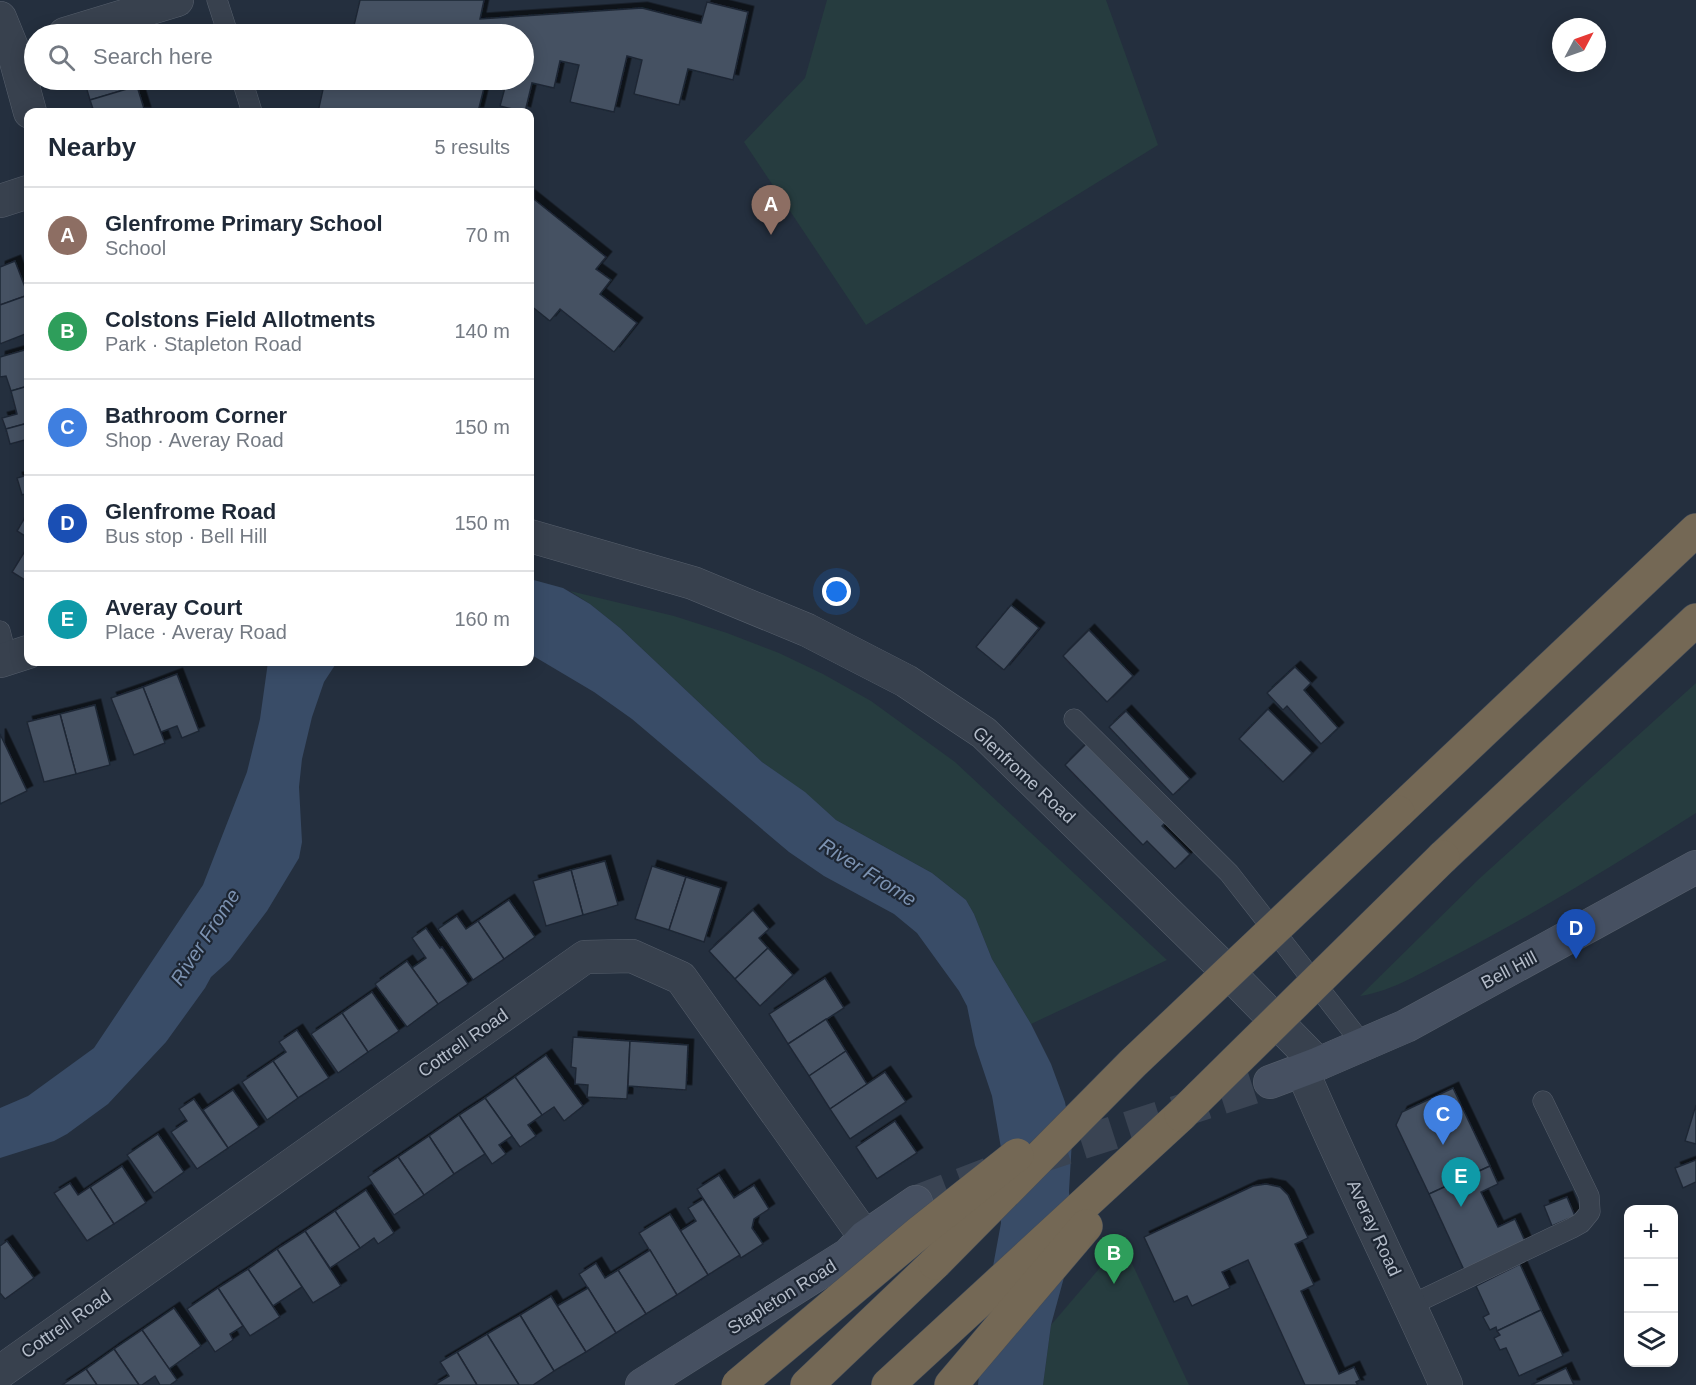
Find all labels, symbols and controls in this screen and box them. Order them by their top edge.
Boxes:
north arrow [1552,18,1606,72]
search box [24,24,534,90]
icon: search [45,41,78,74]
text: Search here [93,44,213,69]
text: Nearby [48,132,136,162]
text: 5 results [434,136,510,158]
pin: A [752,186,790,235]
text: Glenfrome Primary School [105,211,383,236]
text: A [60,224,75,246]
text: 70 m [466,224,510,246]
text: School [105,237,166,259]
text: Colstons Field Allotments [105,307,376,332]
text: B [60,320,75,342]
text: 140 m [454,320,510,342]
text: Park · Stapleton Road [105,333,302,355]
text: Bathroom Corner [105,403,287,428]
text: C [60,416,75,438]
text: 150 m [454,416,510,438]
text: Shop · Averay Road [105,429,284,451]
text: Glenfrome Road [105,499,276,524]
text: D [60,512,75,534]
text: 150 m [454,512,510,534]
text: Bus stop · Bell Hill [105,525,267,547]
your location [822,577,851,606]
text: Averay Court [105,595,242,620]
text: E [61,608,74,630]
text: 160 m [454,608,510,630]
text: Place · Averay Road [105,621,287,643]
street label: Glenfrome Road [969,723,1079,827]
water label: River Frome [816,834,920,910]
water label: River Frome [166,885,244,989]
pin: D [1556,910,1596,959]
street label: Bell Hill [1478,947,1540,993]
street label: Cottrell Road [414,1005,512,1081]
pin: C [1424,1096,1462,1145]
pin: E [1442,1158,1480,1207]
street label: Averay Road [1343,1177,1405,1279]
map controls [1624,1205,1678,1367]
button: + [1624,1205,1678,1259]
pin: B [1094,1234,1134,1284]
street label: Stapleton Road [724,1256,840,1338]
button: − [1624,1259,1678,1313]
street label: Cottrell Road [17,1286,115,1362]
button: layers [1624,1313,1678,1367]

